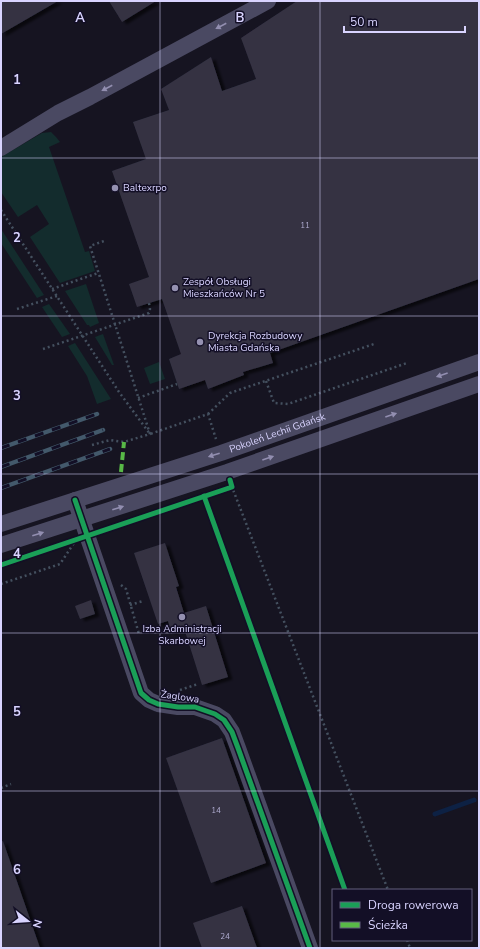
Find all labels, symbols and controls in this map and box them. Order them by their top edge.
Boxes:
scale bar [344,8,465,34]
text: A [75,9,85,27]
text: B [236,9,245,27]
text: 50 m [350,14,378,30]
one-way arrow [215,23,227,30]
text: 1 [13,71,21,89]
one-way arrow [101,85,113,91]
place label: Baltexrpo [123,181,167,195]
marker: Baltexrpo [110,183,120,193]
house number: 11 [300,220,310,231]
text: 2 [13,229,21,247]
place label: Zespół Obsługi Mieszkańców Nr 5 [183,275,265,301]
marker: Zespół Obsługi Mieszkańców Nr 5 [170,283,180,293]
place label: Dyrekcja Rozbudowy Miasta Gdańska [208,329,303,355]
marker: Dyrekcja Rozbudowy Miasta Gdańska [195,337,205,347]
one-way arrow [436,372,448,378]
text: 3 [13,387,21,405]
street label: Pokoleń Lechii Gdańsk [228,409,328,456]
one-way arrow [385,411,397,417]
one-way arrow [207,452,219,458]
one-way arrow [262,454,274,460]
one-way arrow [113,505,125,511]
one-way arrow [32,530,44,536]
text: 4 [13,545,21,563]
marker: Izba Administracji Skarbowej [177,612,187,622]
place label: Izba Administracji Skarbowej [142,622,222,648]
street label: Żaglowa [160,687,200,707]
text: 5 [13,703,21,721]
house number: 14 [211,805,221,816]
text: 6 [13,861,21,879]
legend [332,889,472,941]
text: Droga rowerowa [368,897,459,913]
north arrow [8,901,48,941]
text: Ścieżka [368,917,408,933]
text: N [29,918,45,930]
house number: 24 [220,931,230,942]

